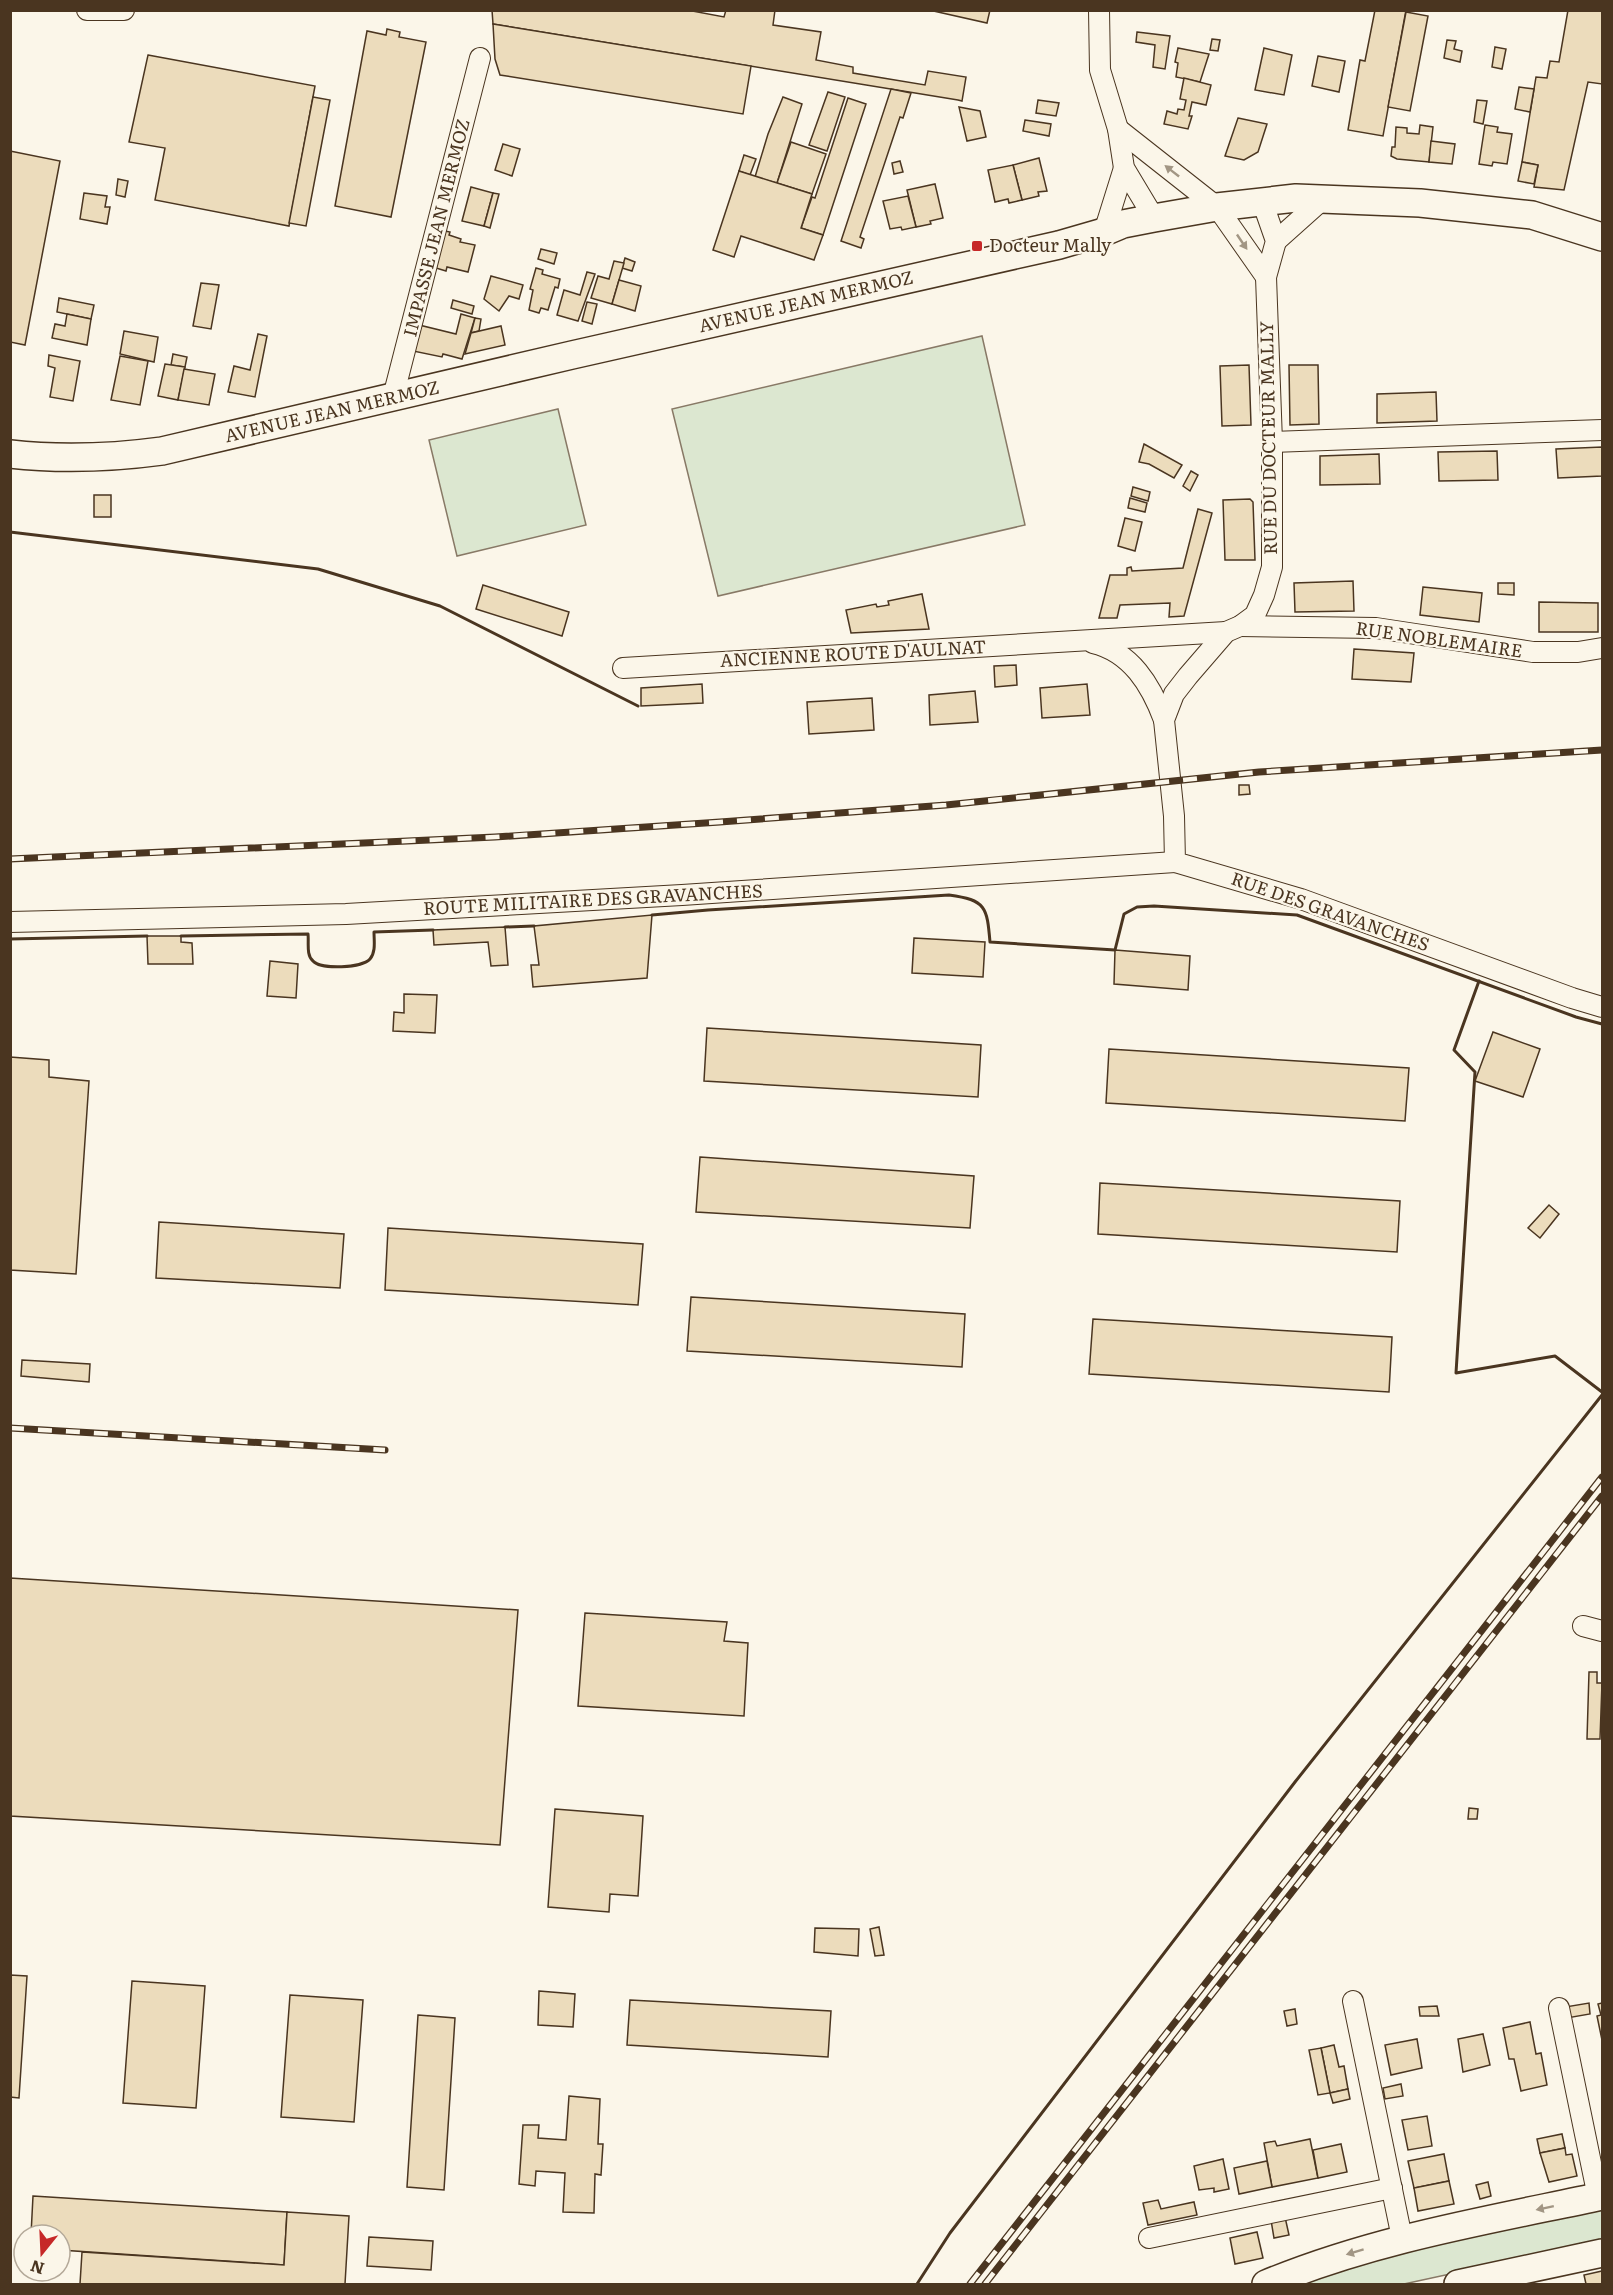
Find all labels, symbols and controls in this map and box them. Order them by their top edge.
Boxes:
street label: IMPASSE JEAN MERMOZ [395,116,476,340]
one-way arrow [1164,166,1179,178]
place label: Docteur Mally [989,231,1112,258]
one-way arrow [1236,234,1247,251]
marker: Docteur Mally [970,239,984,253]
street label: AVENUE JEAN MERMOZ [696,263,916,338]
street label: RUE DU DOCTEUR MALLY [1252,321,1283,555]
street label: AVENUE JEAN MERMOZ [222,373,442,448]
street label: RUE NOBLEMAIRE [1354,613,1524,664]
street label: ANCIENNE ROUTE D'AULNAT [719,632,987,673]
street label: RUE DES GRAVANCHES [1228,864,1433,957]
street label: ROUTE MILITAIRE DES GRAVANCHES [422,876,763,921]
one-way arrow [1536,2204,1555,2213]
north arrow [12,2223,72,2283]
one-way arrow [1346,2248,1364,2257]
text: N [27,2255,47,2282]

